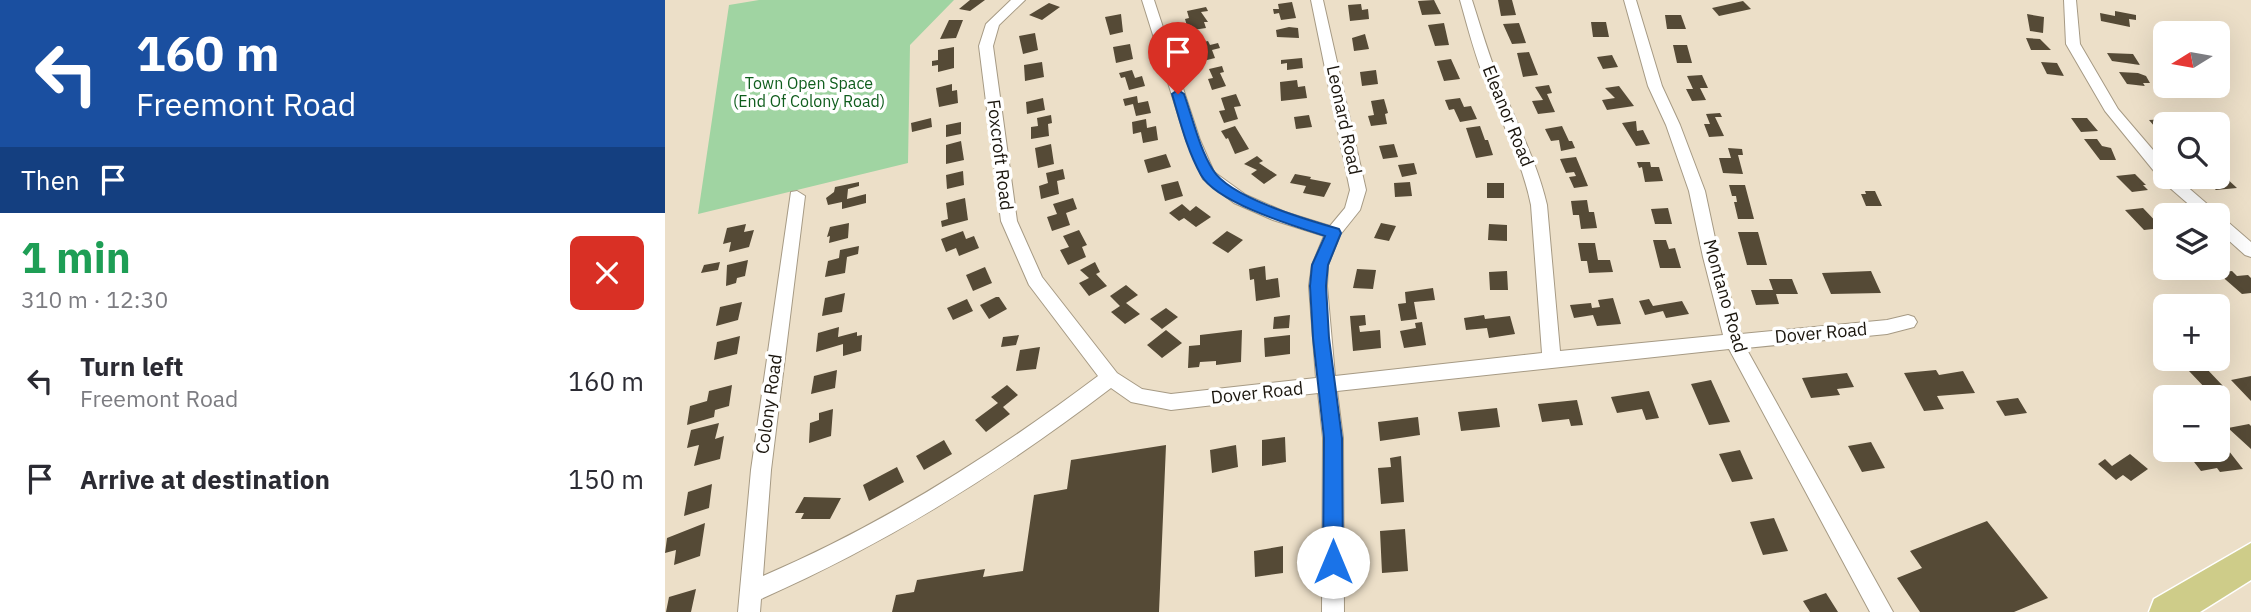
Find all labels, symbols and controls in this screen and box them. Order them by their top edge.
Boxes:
text: 160 m [136,21,280,84]
north arrow [2153,21,2229,98]
map controls [2153,21,2230,462]
pin [1148,22,1208,94]
icon: left [21,28,112,119]
icon: arrive [1159,33,1197,71]
street label: Eleanor Road [1478,62,1539,170]
street label: Leonard Road [1322,63,1367,177]
park label: Town Open Space (End Of Colony Road) [733,73,885,111]
text: Freemont Road [136,83,356,125]
street label: Foxcroft Road [982,98,1019,212]
button: search [2153,112,2230,189]
icon: arrive [94,161,132,199]
text: Then [21,163,80,197]
button: layers [2153,203,2230,280]
text: 1 min [21,230,131,285]
button: close [570,236,644,310]
street label: Montano Road [1698,237,1753,355]
text: 310 m · 12:30 [21,284,168,314]
button: + [2153,294,2230,371]
street label: Dover Road [1774,317,1868,348]
text: Turn left [80,349,183,383]
street label: Colony Road [750,352,787,456]
icon: left [21,362,59,400]
text: 160 m [568,364,644,398]
street label: Dover Road [1210,376,1304,409]
text: Freemont Road [80,383,238,413]
button: − [2153,385,2230,462]
icon: arrive [21,460,59,498]
text: Arrive at destination [80,462,330,496]
text: 150 m [568,462,644,496]
position arrow [1296,525,1370,599]

